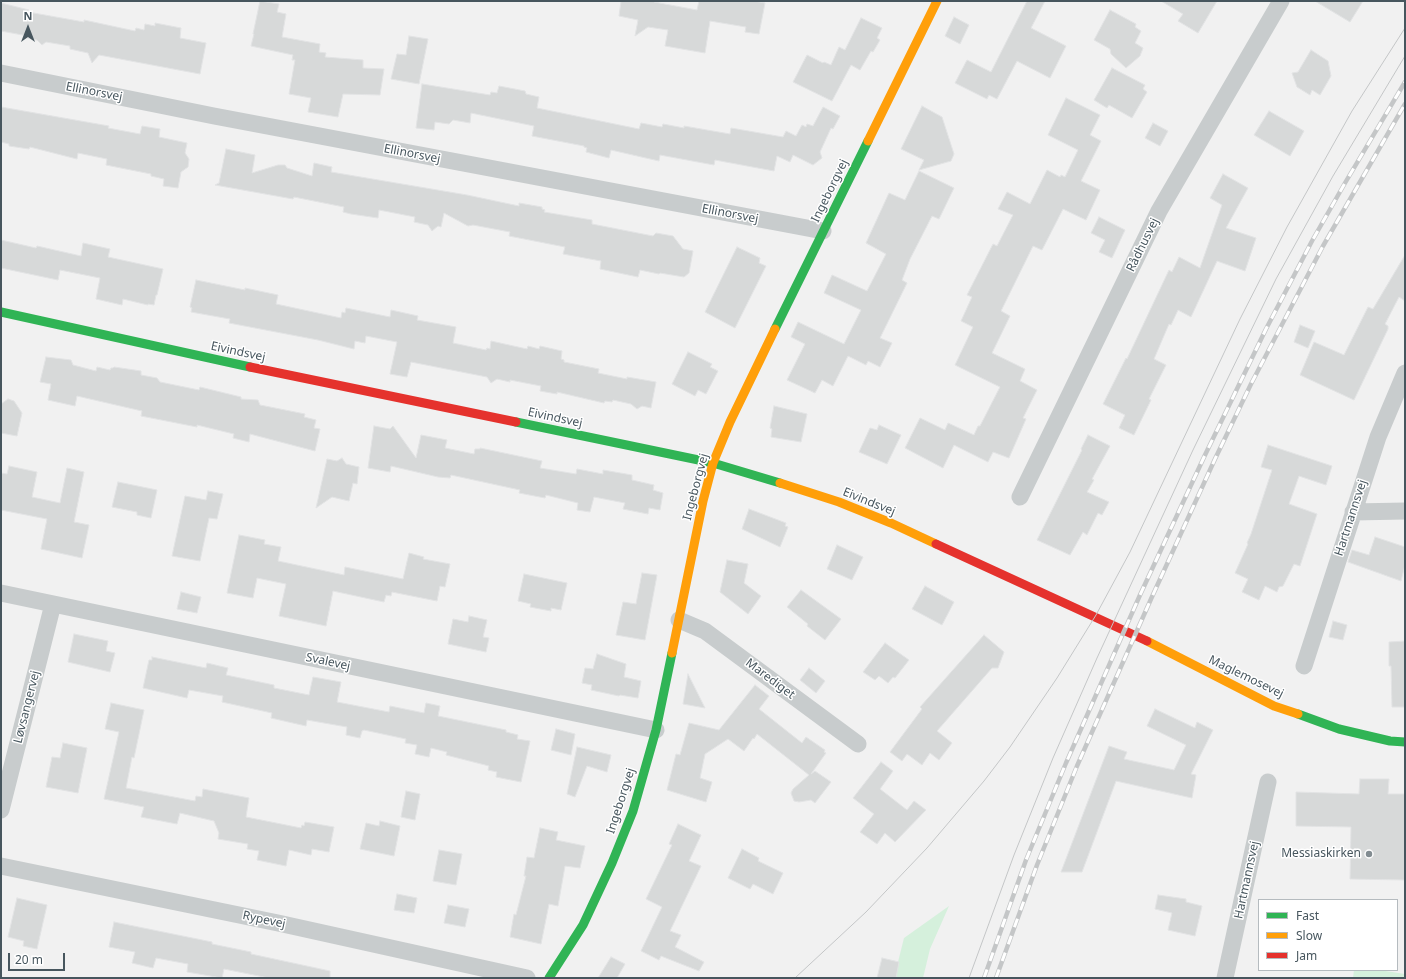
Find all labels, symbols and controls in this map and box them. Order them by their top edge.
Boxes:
north arrow [8,8,48,48]
text: N [24,8,32,23]
street label: Ellinorsvej [65,79,123,105]
street label: Ellinorsvej [383,141,441,167]
street label: Ingeborgvej [809,157,851,225]
street label: Ellinorsvej [701,201,759,227]
street label: Rådhusvej [1124,216,1162,274]
street label: Eivindsvej [209,339,267,365]
street label: Eivindsvej [526,405,584,431]
street label: Ingeborgvej [680,452,712,522]
street label: Hartmannsvej [1332,478,1370,558]
street label: Eivindsvej [841,485,897,519]
street label: Svalevej [304,650,352,674]
street label: Maglemosevej [1206,653,1286,701]
street label: Marediget [742,656,798,702]
street label: Løvsangervej [11,669,43,745]
street label: Ingeborgvej [604,766,638,836]
street label: Hartmannsvej [1232,840,1262,920]
place label: Messiaskirken [1281,847,1361,861]
marker: Messiaskirken [1364,849,1374,859]
legend [1258,899,1398,971]
text: Fast [1296,907,1319,924]
street label: Rypevej [241,908,287,932]
text: Slow [1296,927,1322,944]
scale bar [10,945,67,971]
text: Jam [1296,947,1317,964]
text: 20 m [15,951,43,968]

